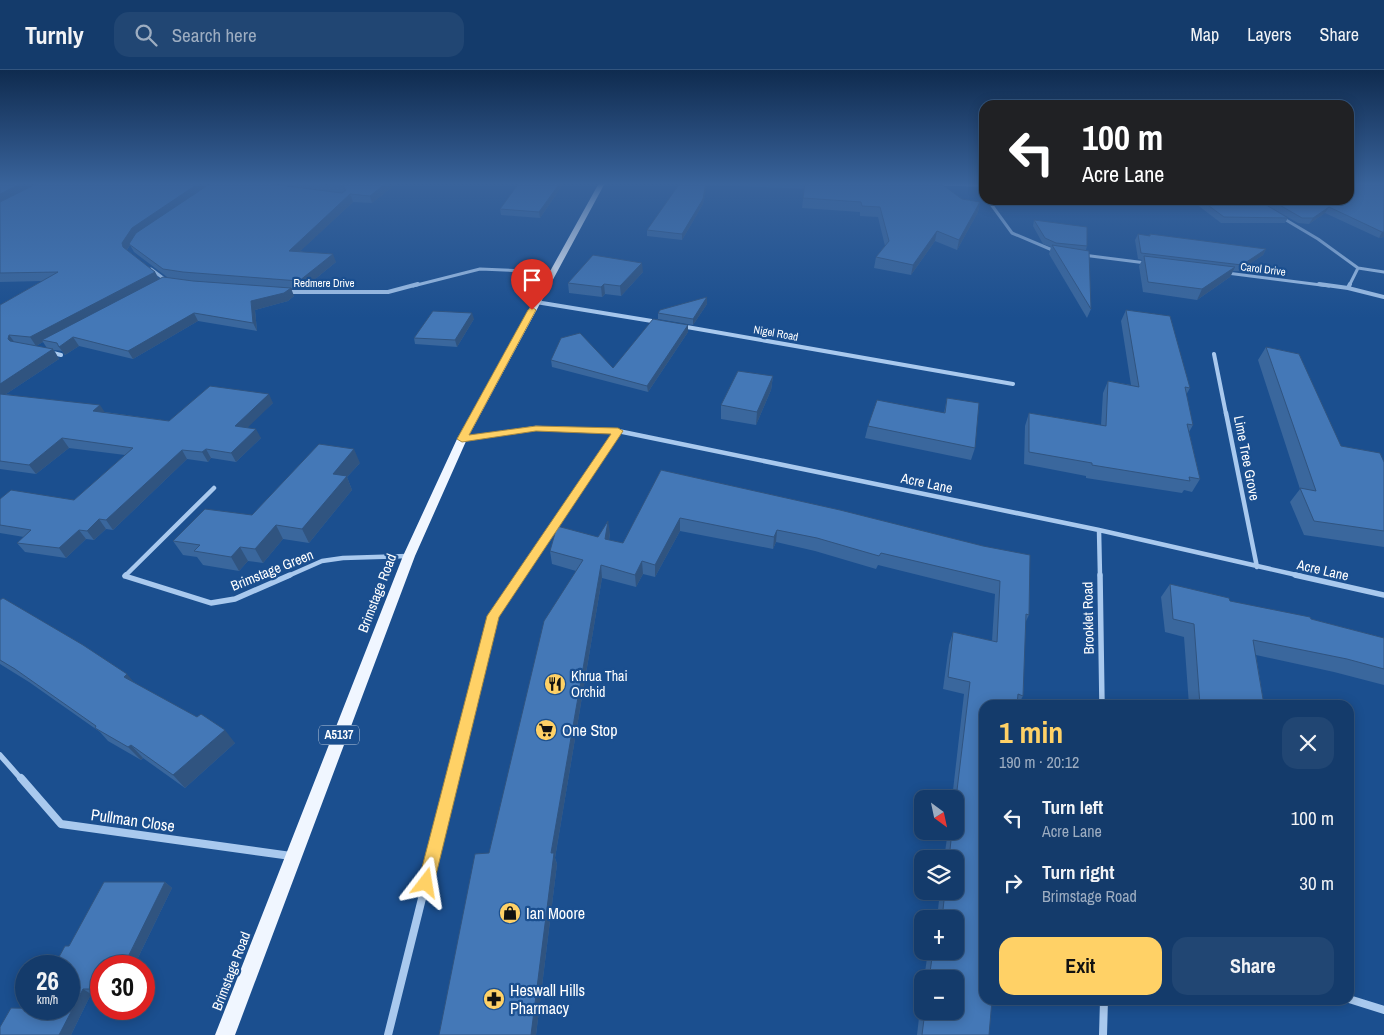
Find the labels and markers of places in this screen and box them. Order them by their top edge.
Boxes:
pin [511,259,553,310]
place label: Khrua Thai Orchid [571,667,628,701]
restaurant icon: Khrua Thai Orchid [543,672,567,696]
supermarket icon: One Stop [534,718,558,742]
place label: One Stop [562,719,617,741]
shop icon: Ian Moore [498,901,522,925]
place label: Ian Moore [526,902,585,924]
place label: Heswall Hills Pharmacy [510,979,585,1019]
pharmacy icon: Heswall Hills Pharmacy [482,987,506,1011]

